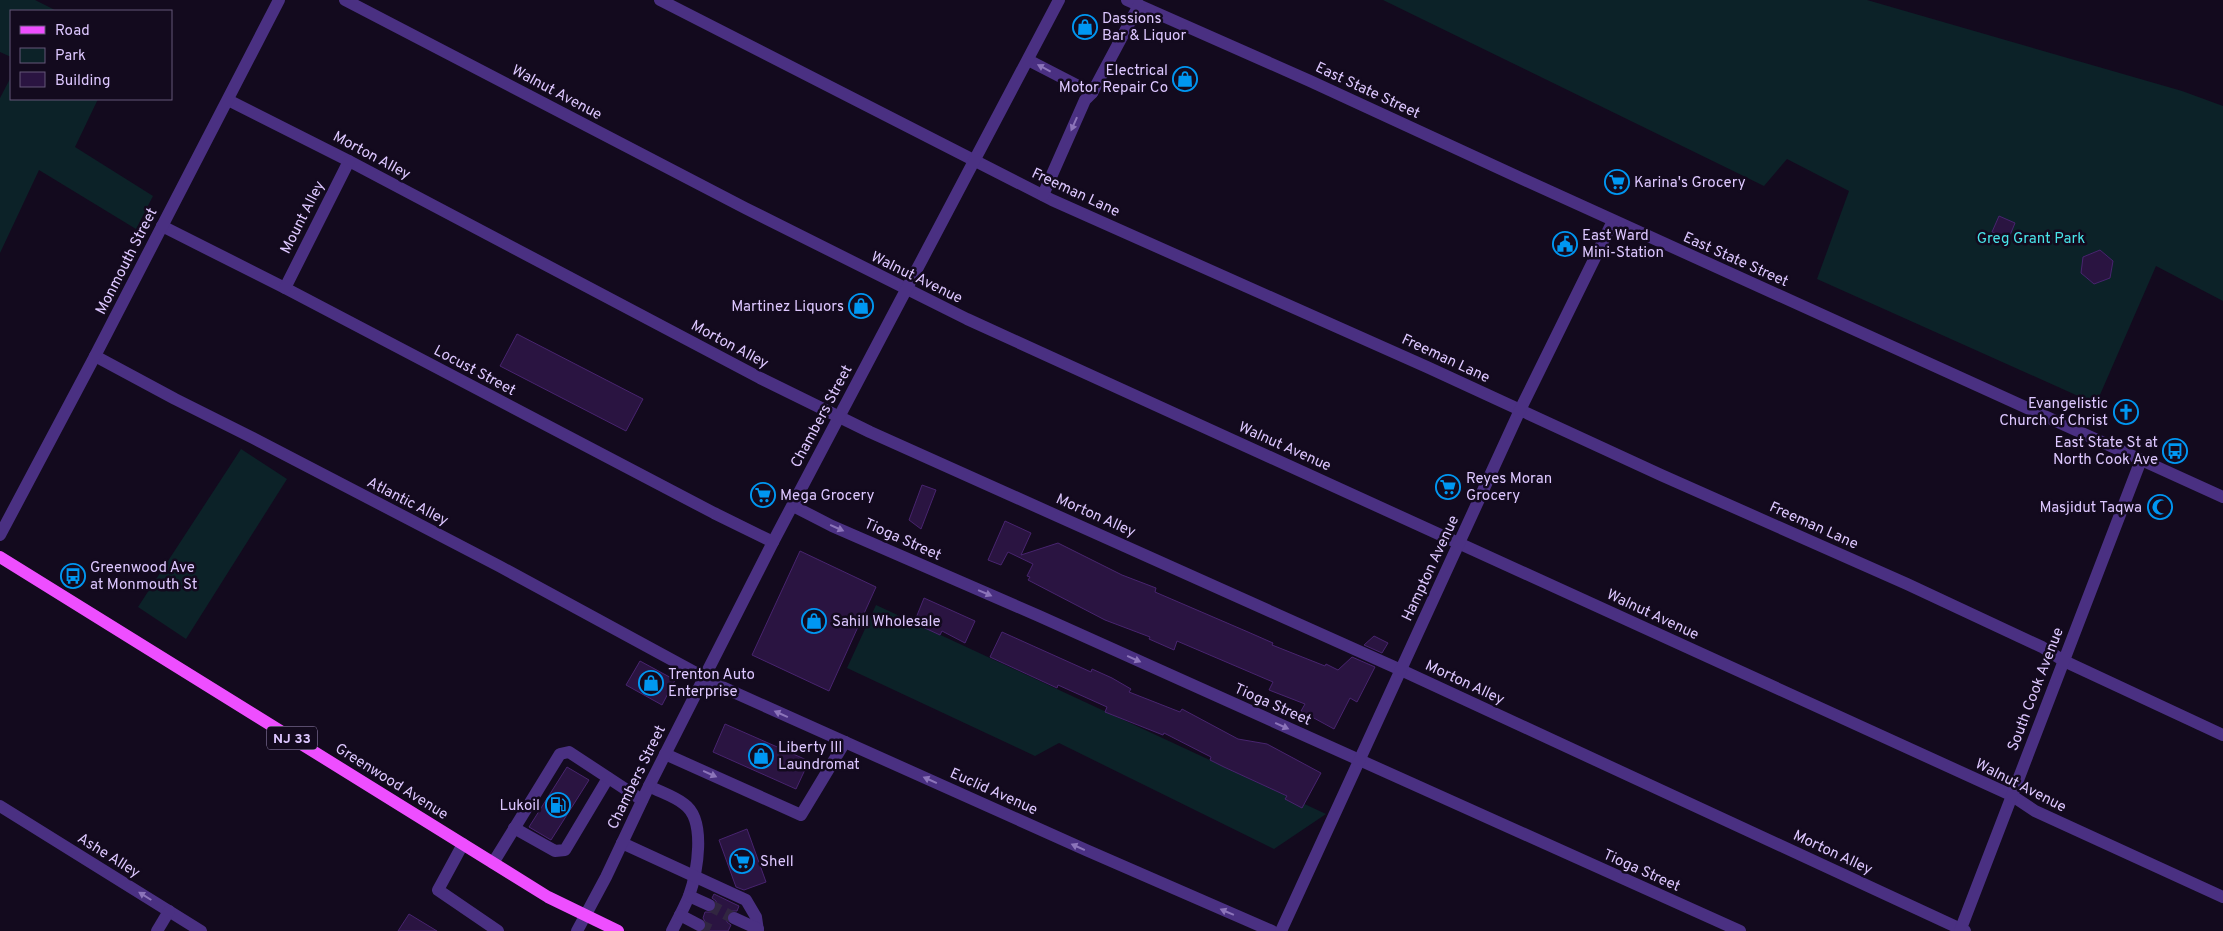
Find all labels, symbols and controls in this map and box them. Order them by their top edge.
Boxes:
legend [10,10,172,100]
place label: Dassions Bar & Liquor [1102,10,1186,46]
shop icon: Dassions Bar & Liquor [1072,14,1098,40]
text: Road [55,22,90,41]
text: Park [55,47,86,66]
street label: East State Street [1312,59,1423,124]
street label: Walnut Avenue [508,62,605,125]
place label: Electrical Motor Repair Co [1059,62,1168,98]
one-way arrow [1037,64,1052,72]
shop icon: Electrical Motor Repair Co [1172,66,1198,92]
text: Building [55,72,110,91]
one-way arrow [1069,117,1077,131]
street label: Morton Alley [329,128,414,185]
street label: Freeman Lane [1028,165,1123,222]
supermarket icon: Karina's Grocery [1604,169,1630,195]
place label: Karina's Grocery [1634,174,1746,193]
street label: Mount Alley [277,178,330,257]
street label: Monmouth Street [92,205,162,318]
place label: East Ward Mini-Station [1582,227,1664,263]
street label: East State Street [1680,229,1791,292]
park label: Greg Grant Park [1977,230,2085,249]
public building icon: East Ward Mini-Station [1552,231,1578,257]
street label: Walnut Avenue [867,248,965,309]
shop icon: Martinez Liquors [848,293,874,319]
place label: Martinez Liquors [731,298,844,317]
street label: Morton Alley [687,317,772,374]
street label: Freeman Lane [1398,331,1493,388]
street label: Locust Street [430,342,519,401]
street label: Chambers Street [787,362,857,471]
place label: Evangelistic Church of Christ [1999,395,2108,431]
church icon: Evangelistic Church of Christ [2113,399,2139,425]
street label: Walnut Avenue [1235,418,1334,476]
place label: East State St at North Cook Ave [2053,434,2158,470]
bus stop icon: East State St at North Cook Ave [2162,438,2188,464]
place label: Reyes Moran Grocery [1466,470,1552,506]
street label: Atlantic Alley [363,474,451,531]
supermarket icon: Reyes Moran Grocery [1435,474,1461,500]
supermarket icon: Mega Grocery [750,482,776,508]
place label: Mega Grocery [780,487,875,506]
street label: Morton Alley [1053,490,1138,542]
mosque icon: Masjidut Taqwa [2147,494,2173,520]
street label: Freeman Lane [1766,498,1861,554]
place label: Masjidut Taqwa [2040,499,2142,518]
street label: Hampton Avenue [1399,513,1464,625]
street label: Tioga Street [861,515,944,566]
one-way arrow [830,524,844,532]
place label: Greenwood Ave at Monmouth St [90,559,197,595]
bus stop icon: Greenwood Ave at Monmouth St [60,563,86,589]
street label: Walnut Avenue [1603,586,1702,645]
one-way arrow [978,590,992,598]
shop icon: Sahill Wholesale [801,608,827,634]
place label: Sahill Wholesale [832,613,940,632]
street label: South Cook Avenue [2004,625,2069,754]
one-way arrow [1127,656,1141,664]
street label: Morton Alley [1422,657,1507,710]
place label: Trenton Auto Enterprise [668,666,755,702]
shop icon: Trenton Auto Enterprise [638,670,664,696]
street label: Tioga Street [1231,680,1314,731]
one-way arrow [774,709,788,717]
one-way arrow [1275,722,1289,730]
street label: Chambers Street [604,723,671,833]
road number: NJ 33 [267,726,317,750]
place label: Liberty III Laundromat [778,739,860,775]
street label: Greenwood Avenue [331,740,451,825]
shop icon: Liberty III Laundromat [748,743,774,769]
street label: Walnut Avenue [1972,755,2069,817]
street label: Euclid Avenue [947,765,1040,820]
one-way arrow [703,770,717,778]
one-way arrow [923,776,937,784]
fuel station icon: Lukoil [545,792,571,818]
place label: Lukoil [500,797,540,816]
street label: Morton Alley [1790,827,1875,880]
street label: Ashe Alley [73,830,143,883]
one-way arrow [1071,842,1085,850]
street label: Tioga Street [1600,846,1683,897]
supermarket icon: Shell [729,848,755,874]
place label: Shell [760,853,794,872]
one-way arrow [138,891,151,901]
one-way arrow [1220,907,1234,915]

